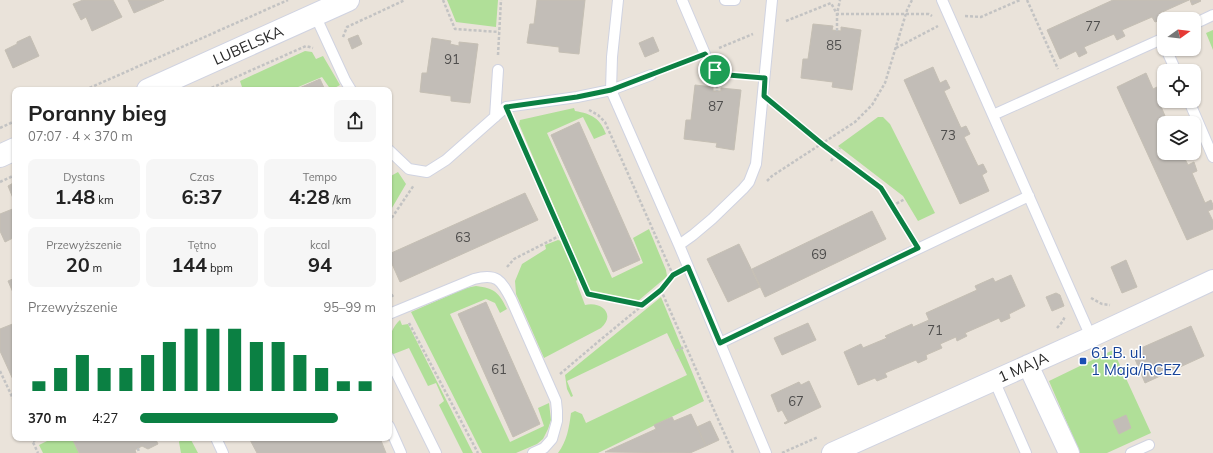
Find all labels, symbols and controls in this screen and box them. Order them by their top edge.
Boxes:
north arrow [1157,12,1201,56]
map controls [1157,12,1201,160]
house number: 77 [1085,18,1101,34]
street label: LUBELSKA [210,21,286,69]
house number: 85 [826,37,842,53]
house number: 91 [444,51,460,67]
pin [698,53,732,87]
icon: arrive [704,59,726,81]
button: locate [1157,64,1201,108]
house number: 87 [708,98,724,114]
text: Poranny bieg [28,99,167,127]
button: share [334,100,376,142]
button: layers [1157,116,1201,160]
house number: 73 [940,127,956,143]
text: 07:07 · 4 × 370 m [28,128,133,144]
text: Dystans [63,170,105,184]
text: Czas [189,170,215,184]
text: Tempo [303,170,337,184]
text: 1.48 [54,184,95,209]
text: 6:37 [182,184,222,209]
text: 4:28 [289,184,330,209]
text: km [95,193,114,207]
text: /km [330,193,351,207]
house number: 63 [455,229,471,245]
text: Przewyższenie [46,238,122,252]
text: Tętno [188,238,216,252]
text: kcal [310,238,330,252]
house number: 69 [811,246,827,262]
text: 20 [66,252,90,277]
text: 144 [171,252,207,277]
text: 94 [308,252,332,277]
text: m [90,261,102,275]
text: bpm [207,261,233,275]
text: Przewyższenie [28,299,118,315]
text: 95–99 m [323,299,376,315]
house number: 71 [927,322,943,338]
place label: 61.B. ul. 1 Maja/RCEZ [1091,343,1181,379]
street label: 1 MAJA [995,348,1051,386]
marker: 61.B. ul. 1 Maja/RCEZ [1078,356,1088,366]
house number: 61 [491,361,507,377]
house number: 67 [788,393,804,409]
text: 370 m [28,410,67,426]
text: 4:27 [92,410,118,426]

